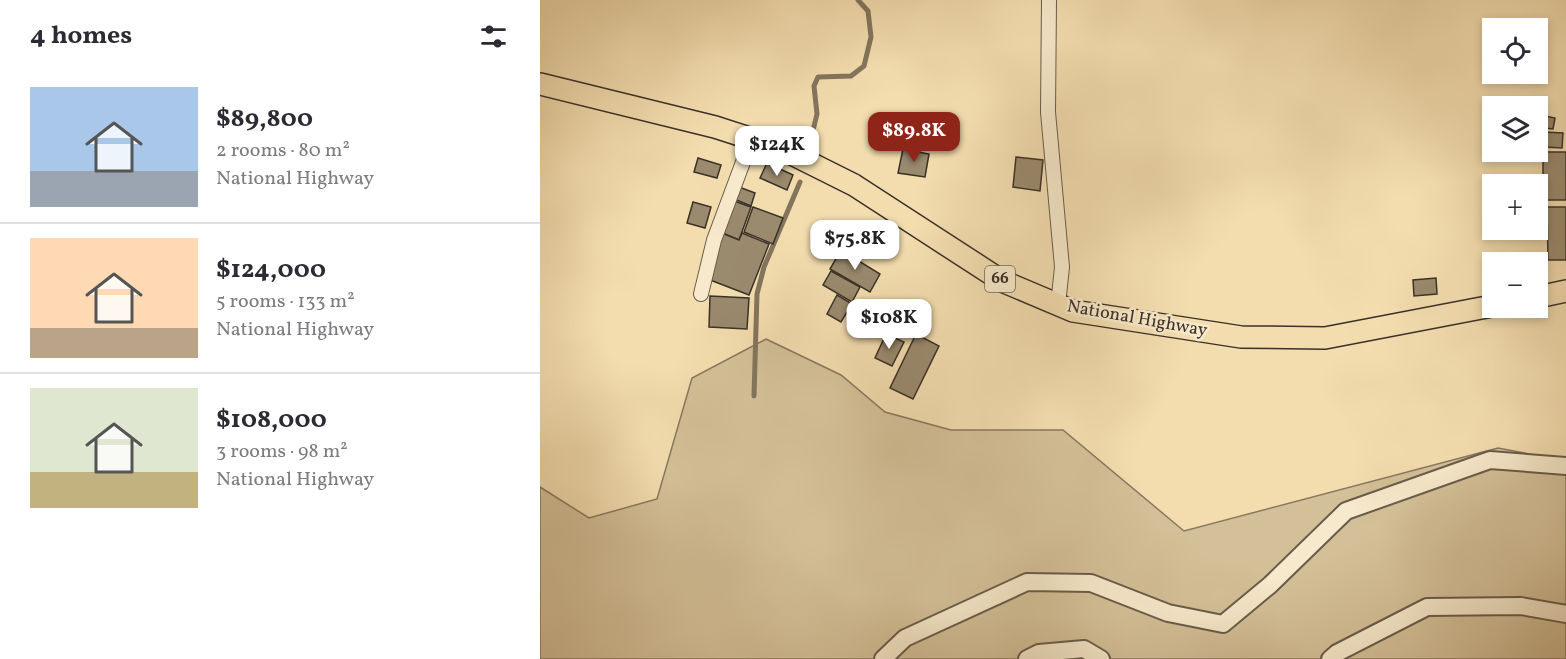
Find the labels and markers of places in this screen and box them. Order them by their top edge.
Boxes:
pin: $89.8K [865,112,963,163]
pin: $124K [735,126,819,177]
pin: $75.8K [806,220,904,271]
pin: $108K [847,299,931,350]

